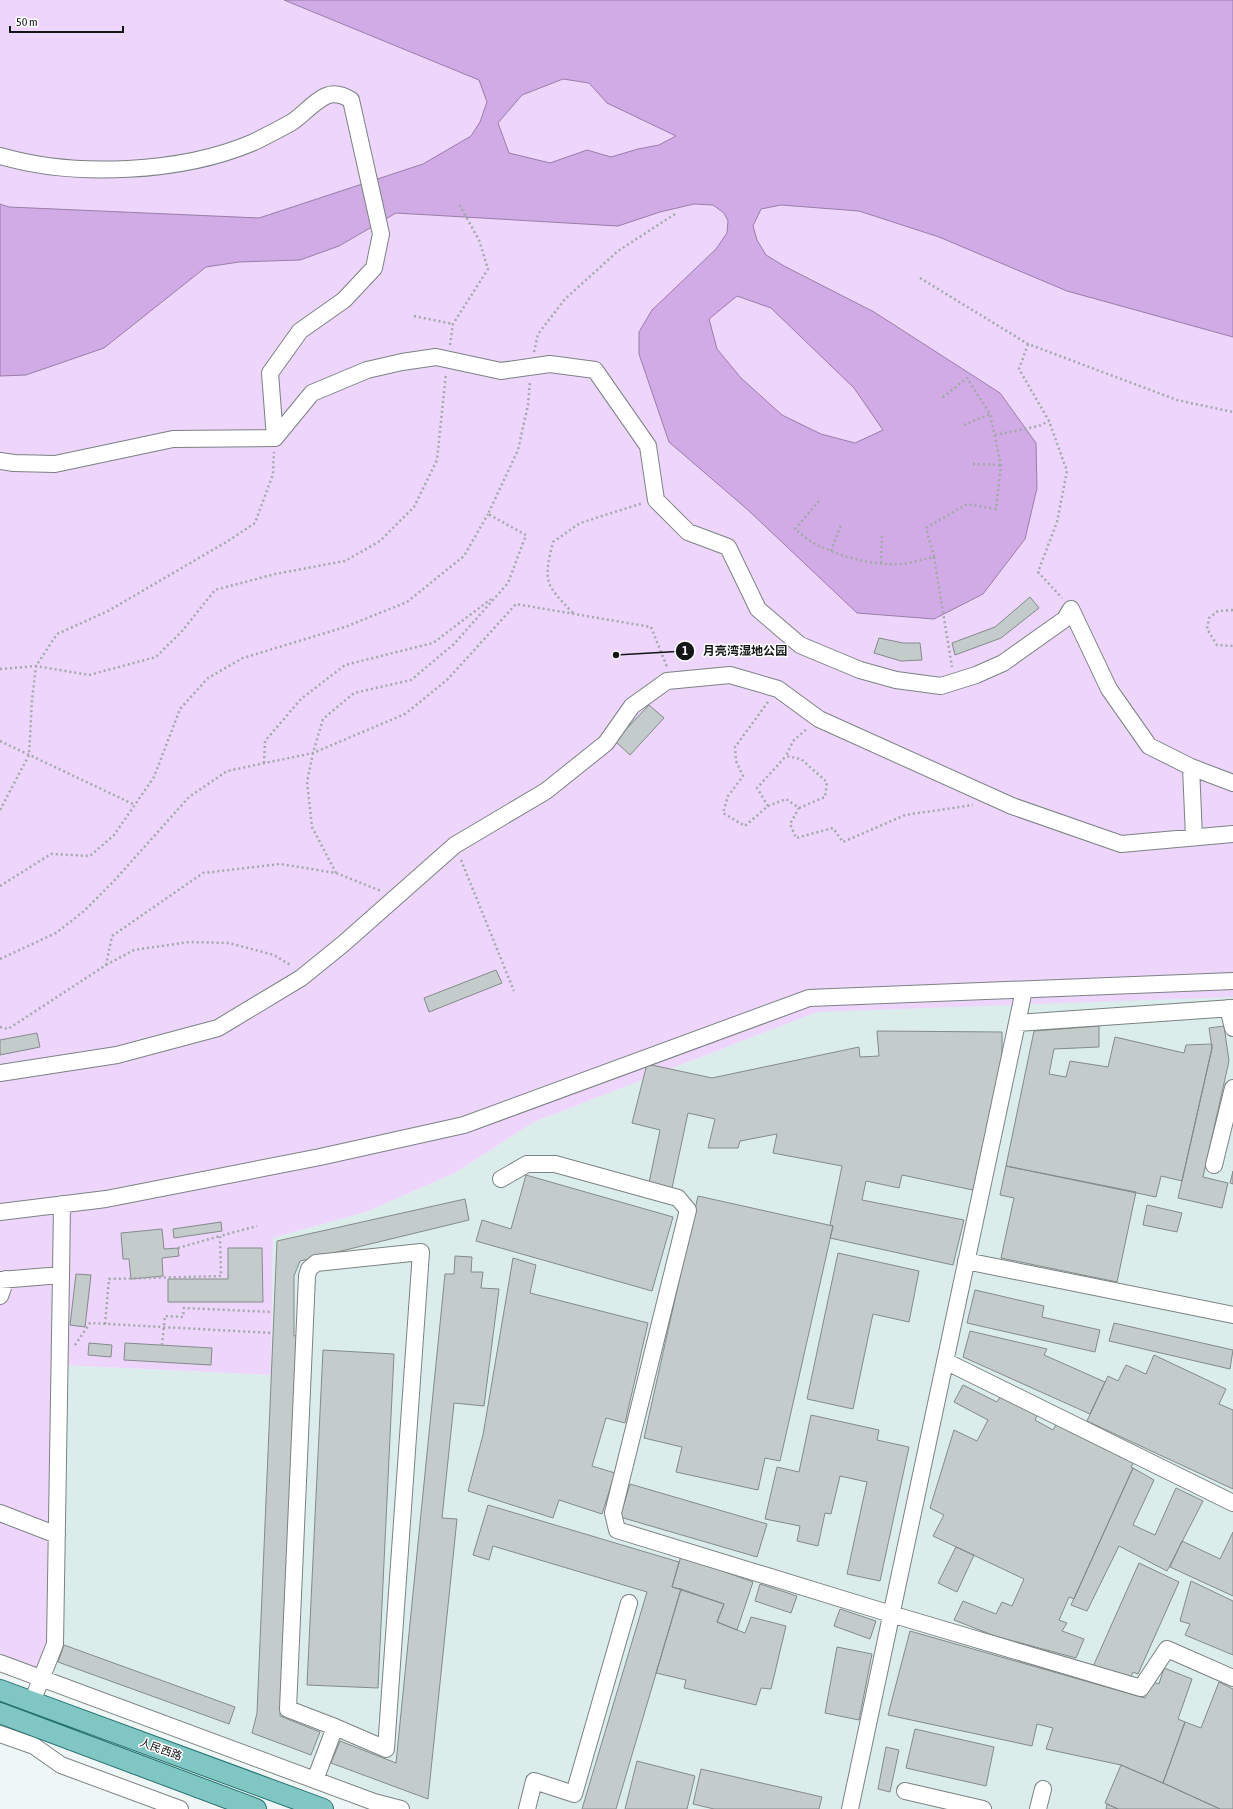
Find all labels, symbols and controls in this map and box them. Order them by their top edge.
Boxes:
scale bar [10,8,123,34]
text: 50 m [16,15,38,29]
callout: 月亮湾湿地公园 [675,639,795,663]
text: 1 [682,644,688,658]
text: 月亮湾湿地公园 [703,644,787,658]
street label: 人民西路 [138,1736,184,1762]

